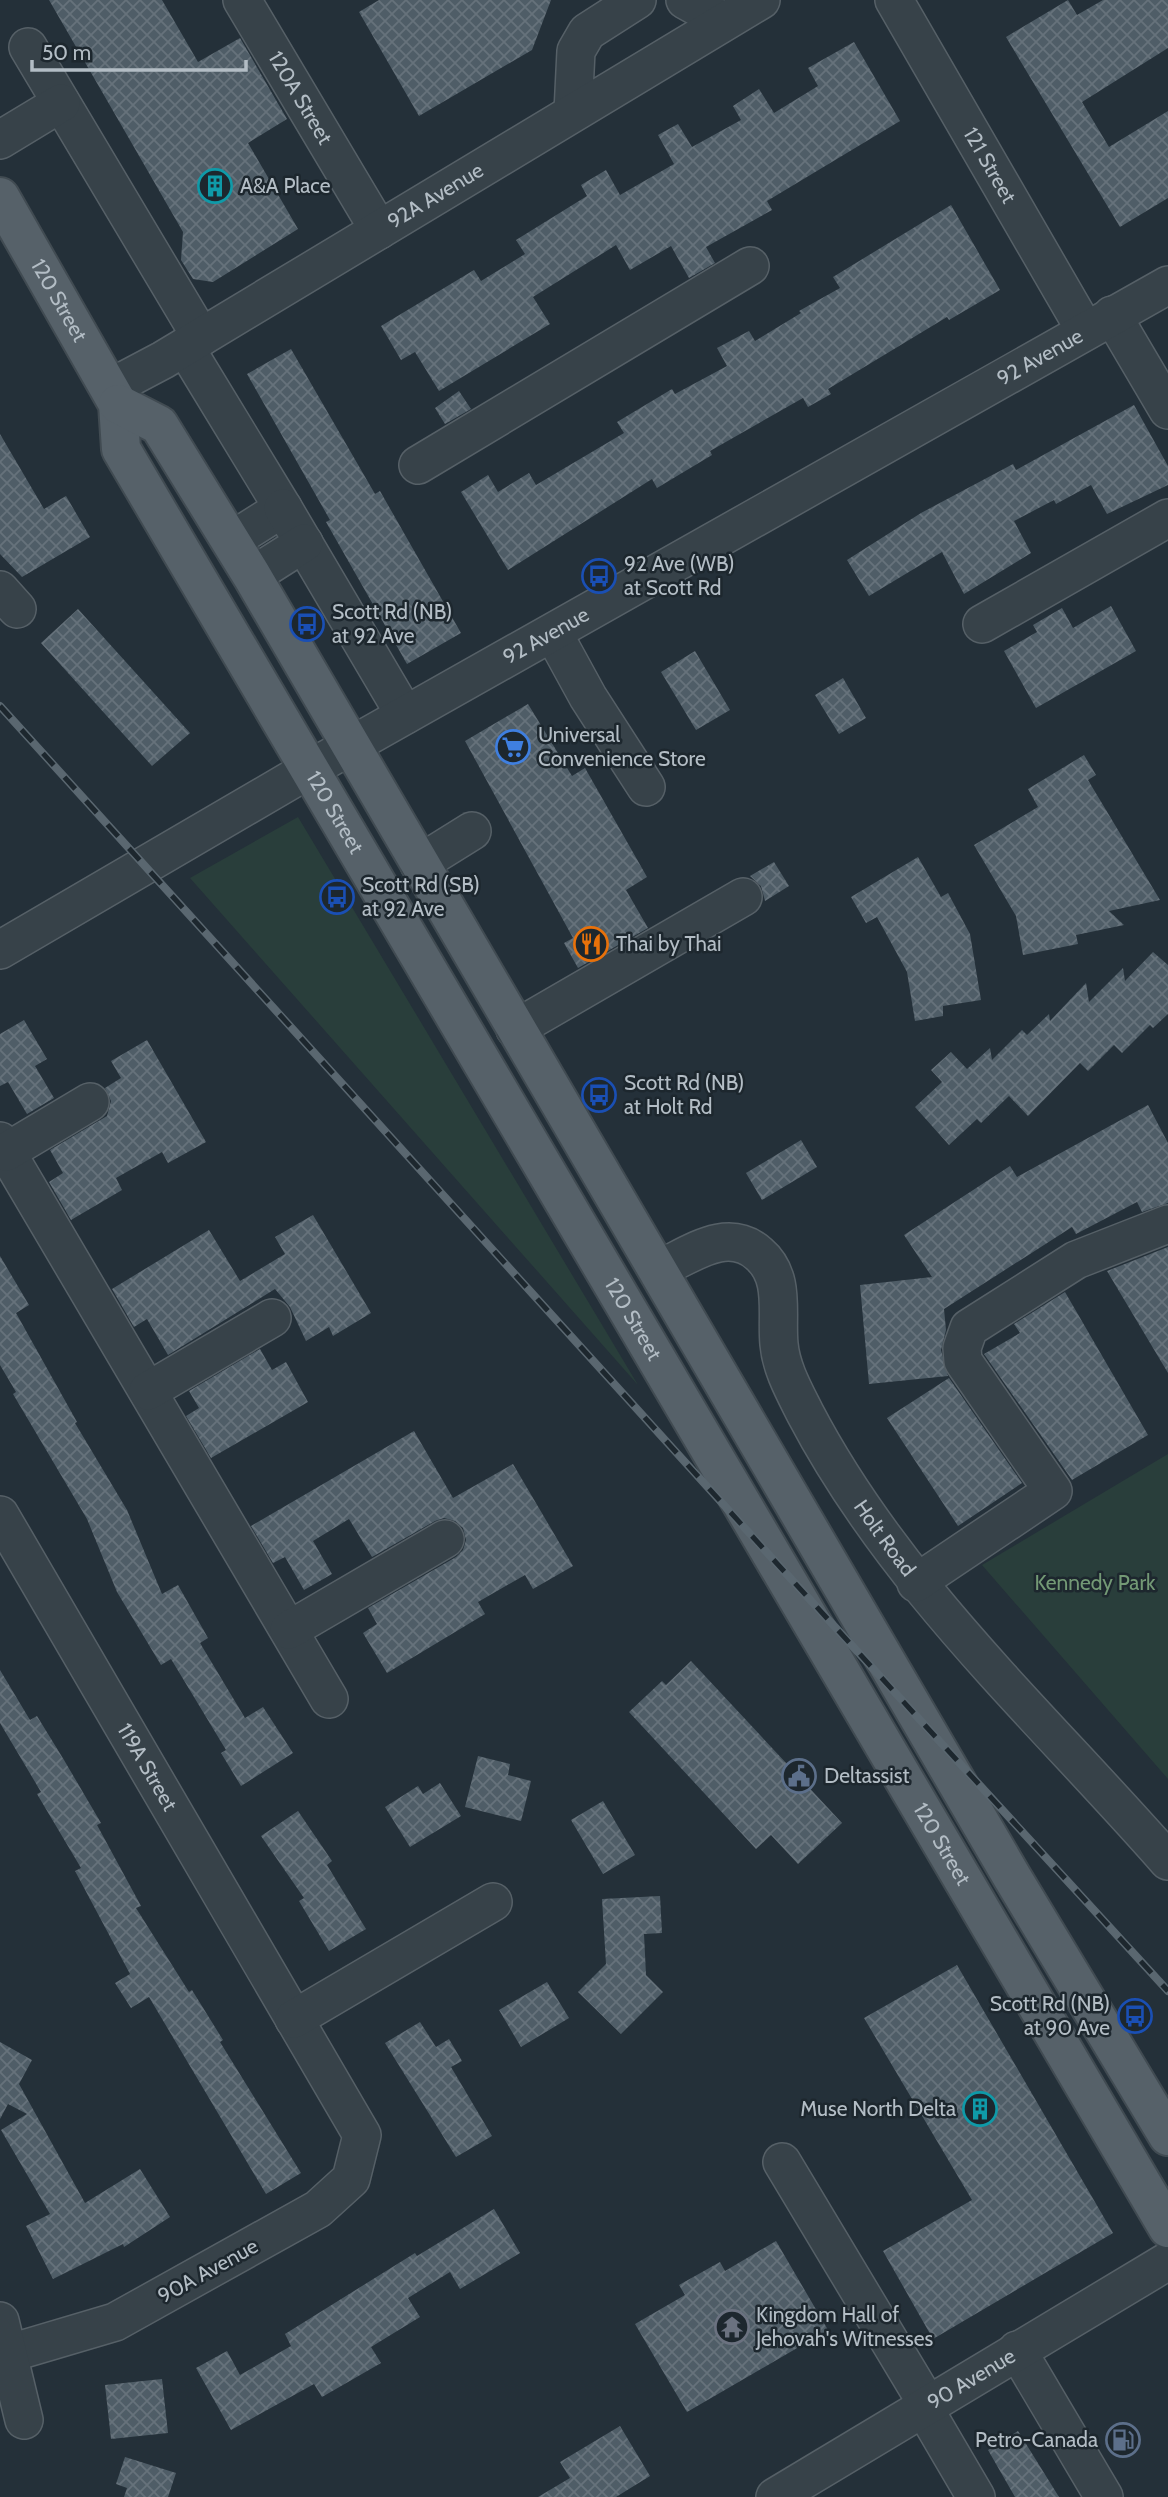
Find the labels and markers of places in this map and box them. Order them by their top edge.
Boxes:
building icon: A&A Place [196,167,234,205]
place label: A&A Place [240,173,331,198]
place label: 92 Ave (WB) at Scott Rd [624,551,735,600]
bus stop icon: 92 Ave (WB) at Scott Rd [580,557,618,595]
place label: Scott Rd (NB) at 92 Ave [332,599,452,648]
bus stop icon: Scott Rd (NB) at 92 Ave [288,605,326,643]
place label: Universal Convenience Store [538,722,706,771]
supermarket icon: Universal Convenience Store [494,728,532,766]
place label: Scott Rd (SB) at 92 Ave [362,872,480,921]
bus stop icon: Scott Rd (SB) at 92 Ave [318,878,356,916]
restaurant icon: Thai by Thai [572,925,610,963]
place label: Thai by Thai [616,931,721,956]
place label: Scott Rd (NB) at Holt Rd [624,1070,744,1119]
bus stop icon: Scott Rd (NB) at Holt Rd [580,1076,618,1114]
public building icon: Deltassist [780,1757,818,1795]
place label: Deltassist [824,1763,910,1788]
place label: Scott Rd (NB) at 90 Ave [990,1991,1110,2040]
bus stop icon: Scott Rd (NB) at 90 Ave [1116,1997,1154,2035]
building icon: Muse North Delta [961,2090,999,2128]
place label: Muse North Delta [800,2096,956,2121]
place label: Kingdom Hall of Jehovah's Witnesses [755,2302,934,2351]
temple icon: Kingdom Hall of Jehovah's Witnesses [713,2308,751,2346]
fuel station icon: Petro-Canada [1104,2421,1142,2459]
place label: Petro-Canada [975,2427,1098,2452]

